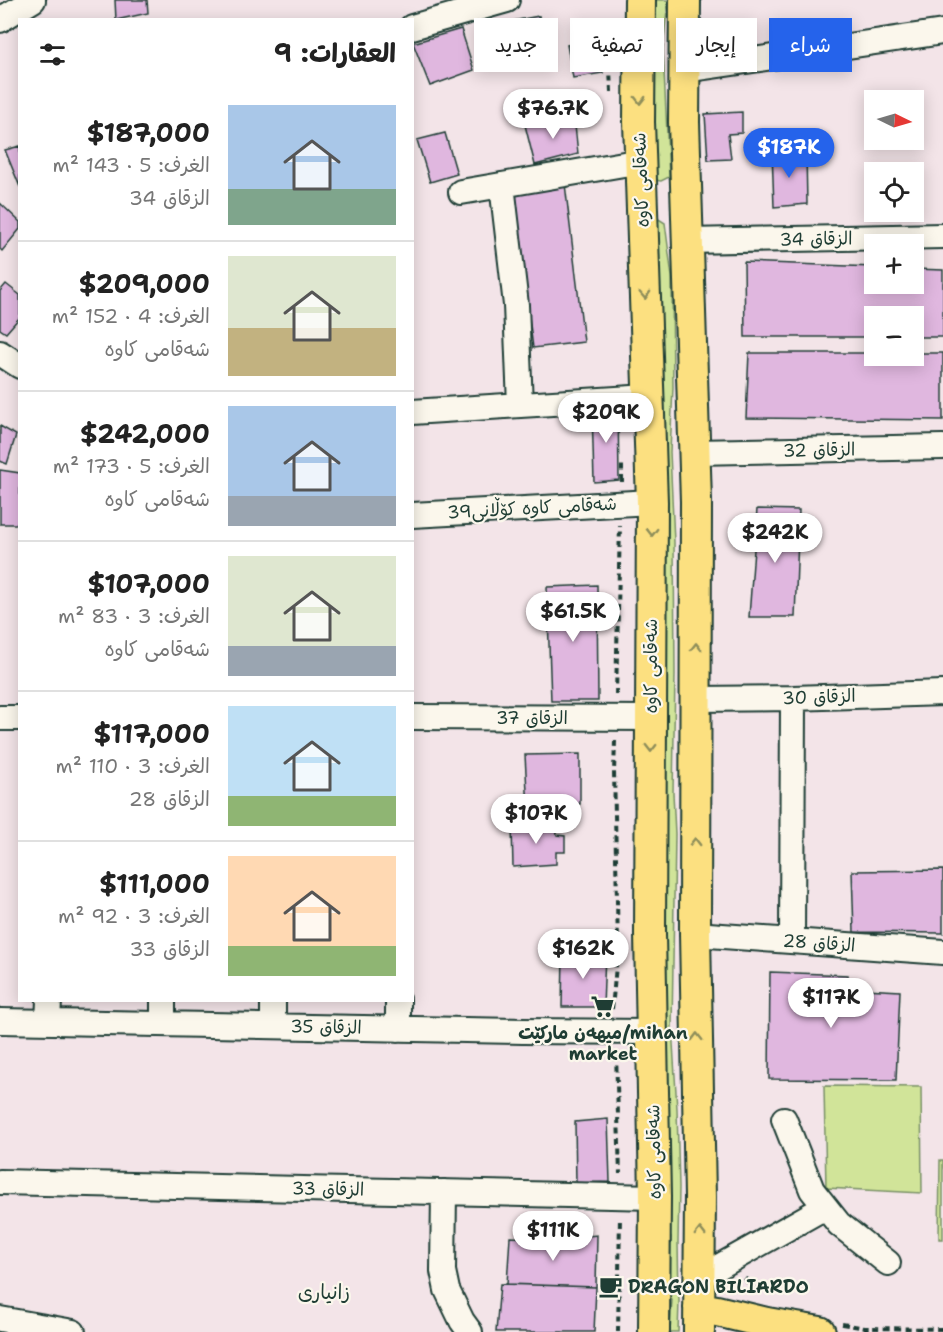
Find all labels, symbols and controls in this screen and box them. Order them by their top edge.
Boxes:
chip: جديد [474,18,558,72]
chip: تصفية [570,18,664,72]
chip: إيجار [676,18,757,72]
chip: شراء [769,18,852,72]
text: العقارات: 9 [274,35,396,70]
icon: filters [36,38,69,71]
pin: $76.7K [504,89,602,140]
north arrow [864,90,924,150]
map controls [864,90,924,366]
text: $76.7K [517,95,589,121]
one-way arrow [633,96,646,105]
text: $187,000 [86,115,210,150]
pin: $187K [747,128,831,179]
icon: home [276,129,348,201]
street label: شەقامی کاوە [627,132,655,228]
text: $187K [757,134,821,160]
text: الغرف: 5 · 143 m² [53,152,210,178]
button: locate [864,162,924,222]
text: الزقاق 34 [129,185,210,211]
street label: الزقاق 34 [779,226,853,252]
button: + [864,234,924,294]
text: $209,000 [78,266,210,301]
icon: home [276,280,348,352]
one-way arrow [639,291,651,300]
text: الغرف: 4 · 152 m² [52,303,210,329]
button: − [864,306,924,366]
text: شەقامی کاوە [104,336,210,362]
pin: $209K [564,393,648,444]
text: $209K [572,399,640,425]
text: $242,000 [80,416,210,451]
icon: home [276,430,348,502]
street label: الزقاق 32 [783,437,855,463]
text: الغرف: 5 · 173 m² [53,453,210,479]
text: شەقامی کاوە [104,486,210,512]
street label: شەقامی کاوە کۆڵانی39 [447,491,617,524]
pin: $242K [733,513,817,564]
text: $242K [741,519,809,545]
one-way arrow [646,528,658,537]
text: $107,000 [87,566,210,601]
icon: home [276,580,348,652]
pin: $61.5K [524,592,622,643]
text: $61.5K [540,598,606,624]
text: الغرف: 3 · 83 m² [58,603,210,629]
street label: شەقامی کاوە [639,619,663,713]
text: شەقامی کاوە [104,636,210,662]
one-way arrow [690,642,702,651]
street label: الزقاق 30 [782,684,856,710]
street label: الزقاق 37 [496,706,568,730]
text: $117,000 [93,716,210,751]
icon: home [276,730,348,802]
one-way arrow [645,744,657,753]
text: الغرف: 3 · 110 m² [55,753,210,779]
text: الزقاق 28 [129,786,210,812]
pin: $107K [494,794,578,845]
text: $107K [505,800,567,826]
one-way arrow [689,837,701,846]
text: $111,000 [99,866,210,901]
icon: home [276,880,348,952]
text: الغرف: 3 · 92 m² [58,903,210,929]
street label: الزقاق 28 [782,928,856,958]
pin: $162K [541,929,625,980]
text: $162K [552,935,614,961]
text: الزقاق 33 [129,936,210,962]
pin: $117K [789,978,873,1029]
text: $117K [802,984,860,1010]
supermarket icon: میهەن مارکێت/mihan market [590,994,616,1020]
street label: الزقاق 35 [290,1014,362,1040]
place label: میهەن مارکێت/mihan market [518,1021,688,1066]
one-way arrow [691,1032,703,1041]
street label: شەقامی کاوە [641,1104,667,1200]
street label: الزقاق 33 [292,1176,364,1202]
pin: $111K [511,1211,595,1262]
text: $111K [527,1217,580,1243]
one-way arrow [694,1227,706,1236]
cafe icon: DRAGON BILIARDO [597,1274,623,1300]
place label: DRAGON BILIARDO [628,1275,809,1299]
district label: زانیاری [298,1279,350,1305]

